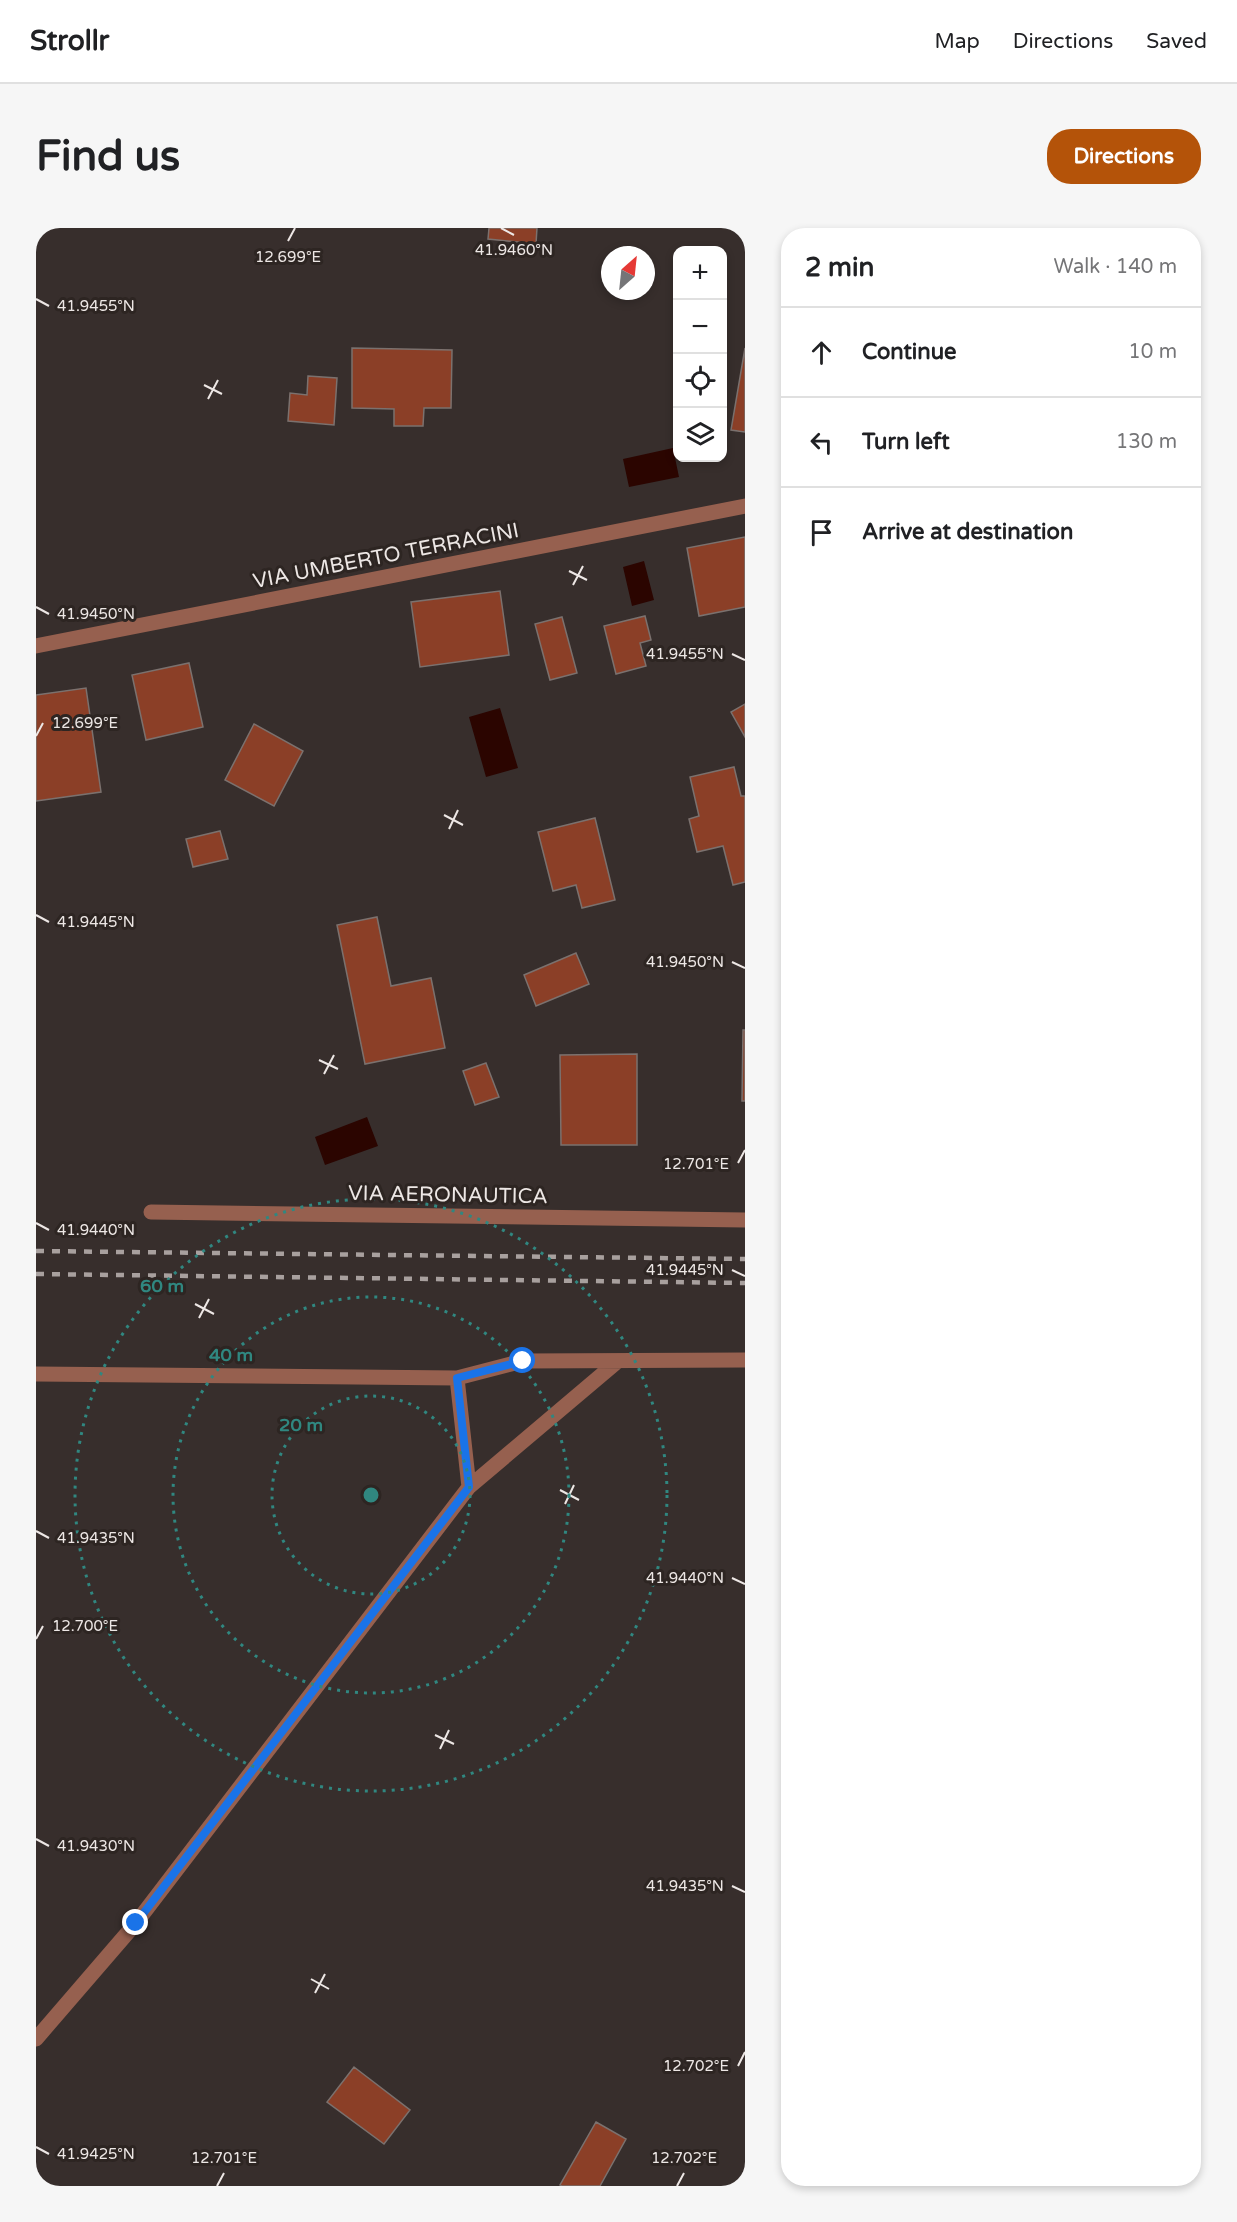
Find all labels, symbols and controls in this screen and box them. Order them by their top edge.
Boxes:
text: Strollr [30,24,109,58]
text: Map [934,29,980,54]
text: Directions [1013,29,1113,54]
text: Saved [1146,29,1207,54]
button: Directions [1047,129,1201,184]
text: Find us [36,131,180,182]
text: 41.9460°N [475,241,553,259]
north arrow [601,246,655,300]
map controls [673,246,727,462]
button: + [673,246,727,300]
text: 12.699°E [255,248,321,266]
text: 2 min [805,252,874,283]
text: Walk · 140 m [1054,255,1177,279]
text: 41.9455°N [57,297,135,315]
button: − [673,300,727,354]
icon: ahead [805,336,838,369]
text: Continue [862,339,957,365]
text: 10 m [1128,340,1177,364]
button: locate [673,354,727,408]
button: layers [673,408,727,462]
icon: left [805,426,838,459]
text: Turn left [862,429,950,455]
text: 130 m [1116,430,1177,454]
icon: arrive [805,516,838,549]
street label: VIA UMBERTO TERRACINI [251,518,521,594]
text: Arrive at destination [862,519,1073,545]
text: 41.9450°N [57,605,135,623]
text: 41.9455°N [646,645,724,663]
text: 12.699°E [52,714,118,732]
text: 41.9445°N [57,913,135,931]
text: 41.9450°N [646,953,724,971]
text: 12.701°E [663,1155,729,1173]
street label: VIA AERONAUTICA [348,1181,548,1209]
text: 41.9440°N [57,1221,135,1239]
text: 41.9445°N [646,1261,724,1279]
text: 60 m [140,1275,184,1297]
text: 40 m [209,1344,253,1366]
route start [509,1347,535,1373]
text: 20 m [279,1414,323,1436]
centre of rings [361,1485,381,1505]
text: 41.9435°N [57,1529,135,1547]
text: 41.9440°N [646,1569,724,1587]
text: 12.700°E [52,1617,118,1635]
text: 41.9430°N [57,1837,135,1855]
text: 41.9435°N [646,1877,724,1895]
route end [122,1909,148,1935]
text: 12.702°E [663,2057,729,2075]
text: 41.9425°N [57,2145,135,2163]
text: 12.701°E [191,2149,257,2167]
text: 12.702°E [651,2149,717,2167]

